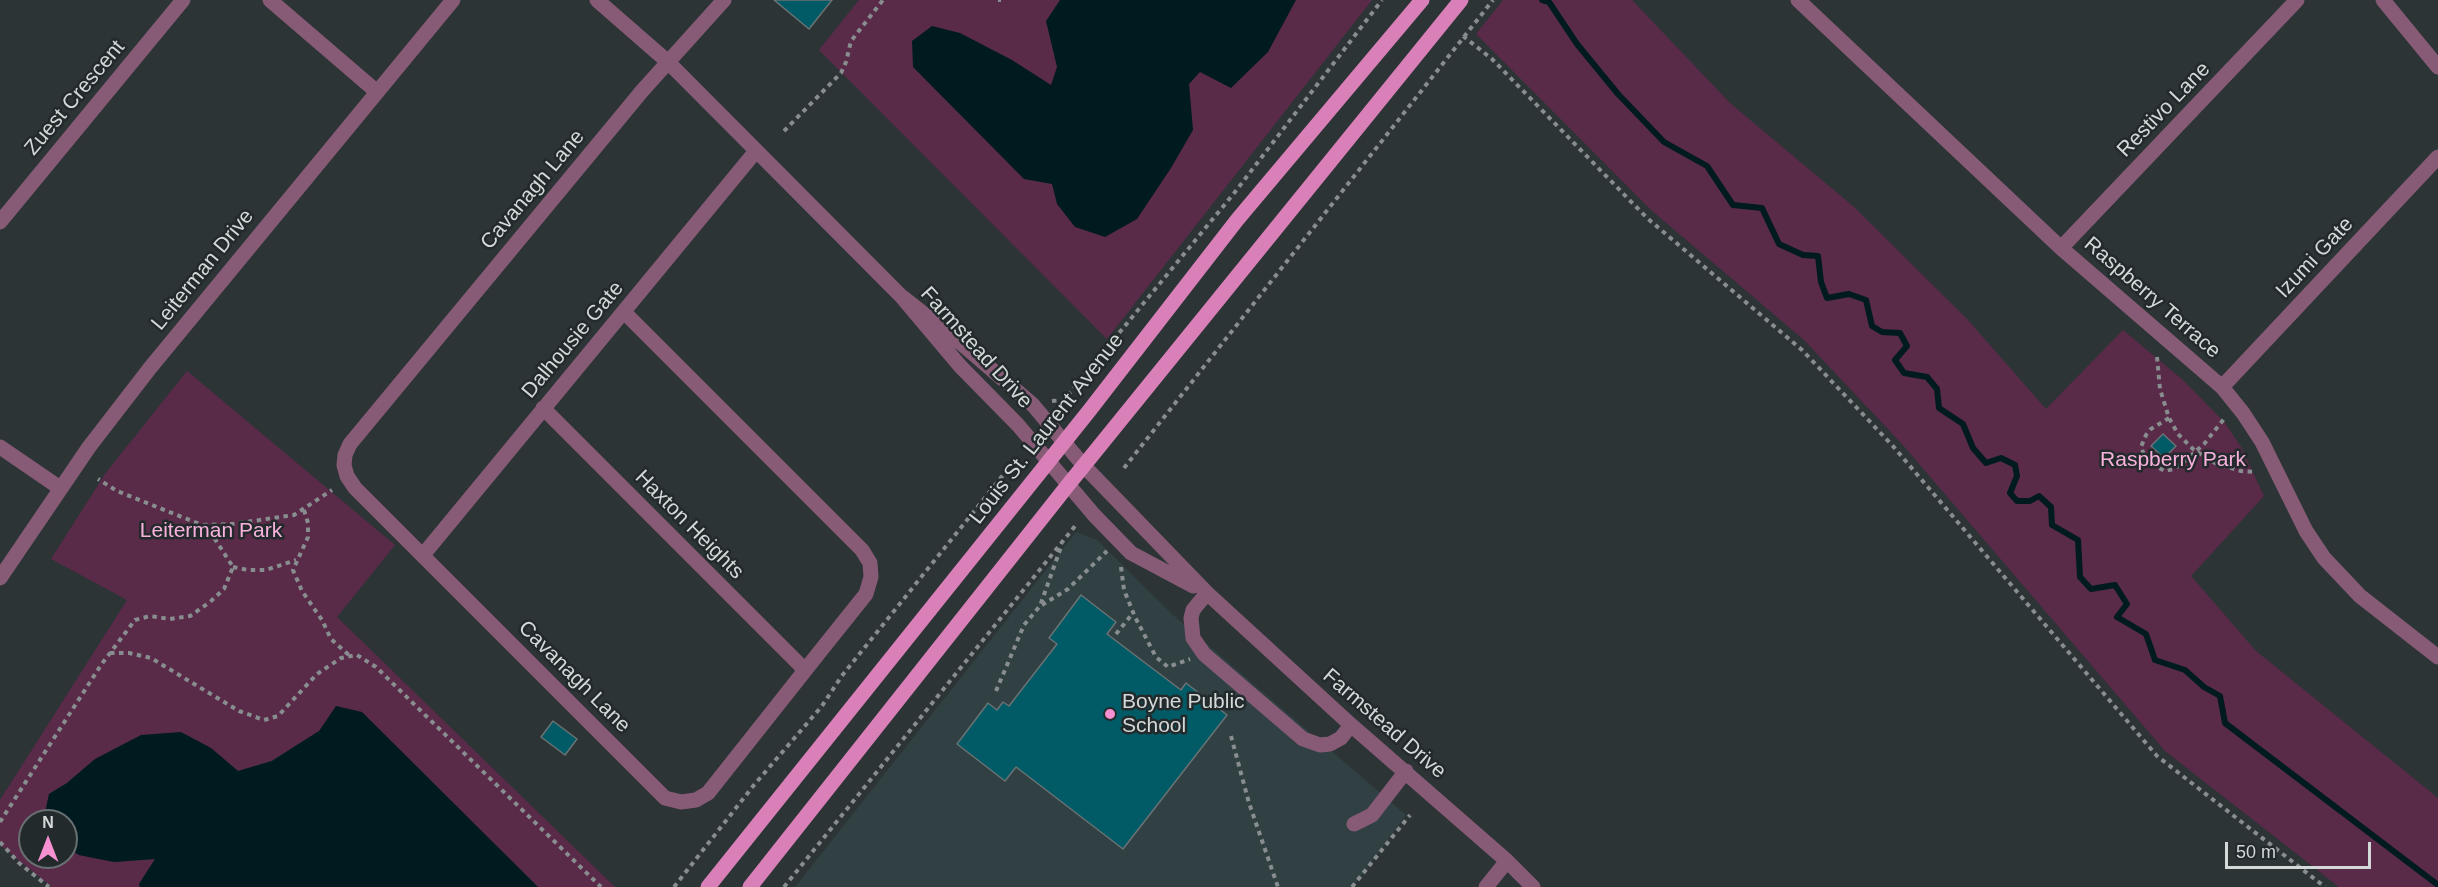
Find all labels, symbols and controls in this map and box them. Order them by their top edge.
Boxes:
street label: Zuest Crescent [20,35,130,161]
street label: Restivo Lane [2112,57,2216,163]
street label: Cavanagh Lane [476,125,590,255]
street label: Leiterman Drive [147,204,259,336]
street label: Izumi Gate [2271,212,2359,304]
street label: Raspberry Terrace [2079,232,2225,364]
street label: Dalhousie Gate [517,276,629,404]
street label: Farmstead Drive [915,282,1037,414]
street label: Louis St. Laurent Avenue [965,328,1129,530]
park label: Raspberry Park [2100,447,2246,473]
street label: Haxton Heights [629,465,749,585]
park label: Leiterman Park [140,518,282,544]
street label: Cavanagh Lane [513,616,635,738]
street label: Farmstead Drive [1317,664,1451,784]
place label: Boyne Public School [1122,689,1245,739]
marker: Boyne Public School [1103,707,1117,721]
north arrow [18,809,78,869]
text: N [42,814,54,831]
scale bar [2228,830,2374,868]
text: 50 m [2236,842,2276,862]

